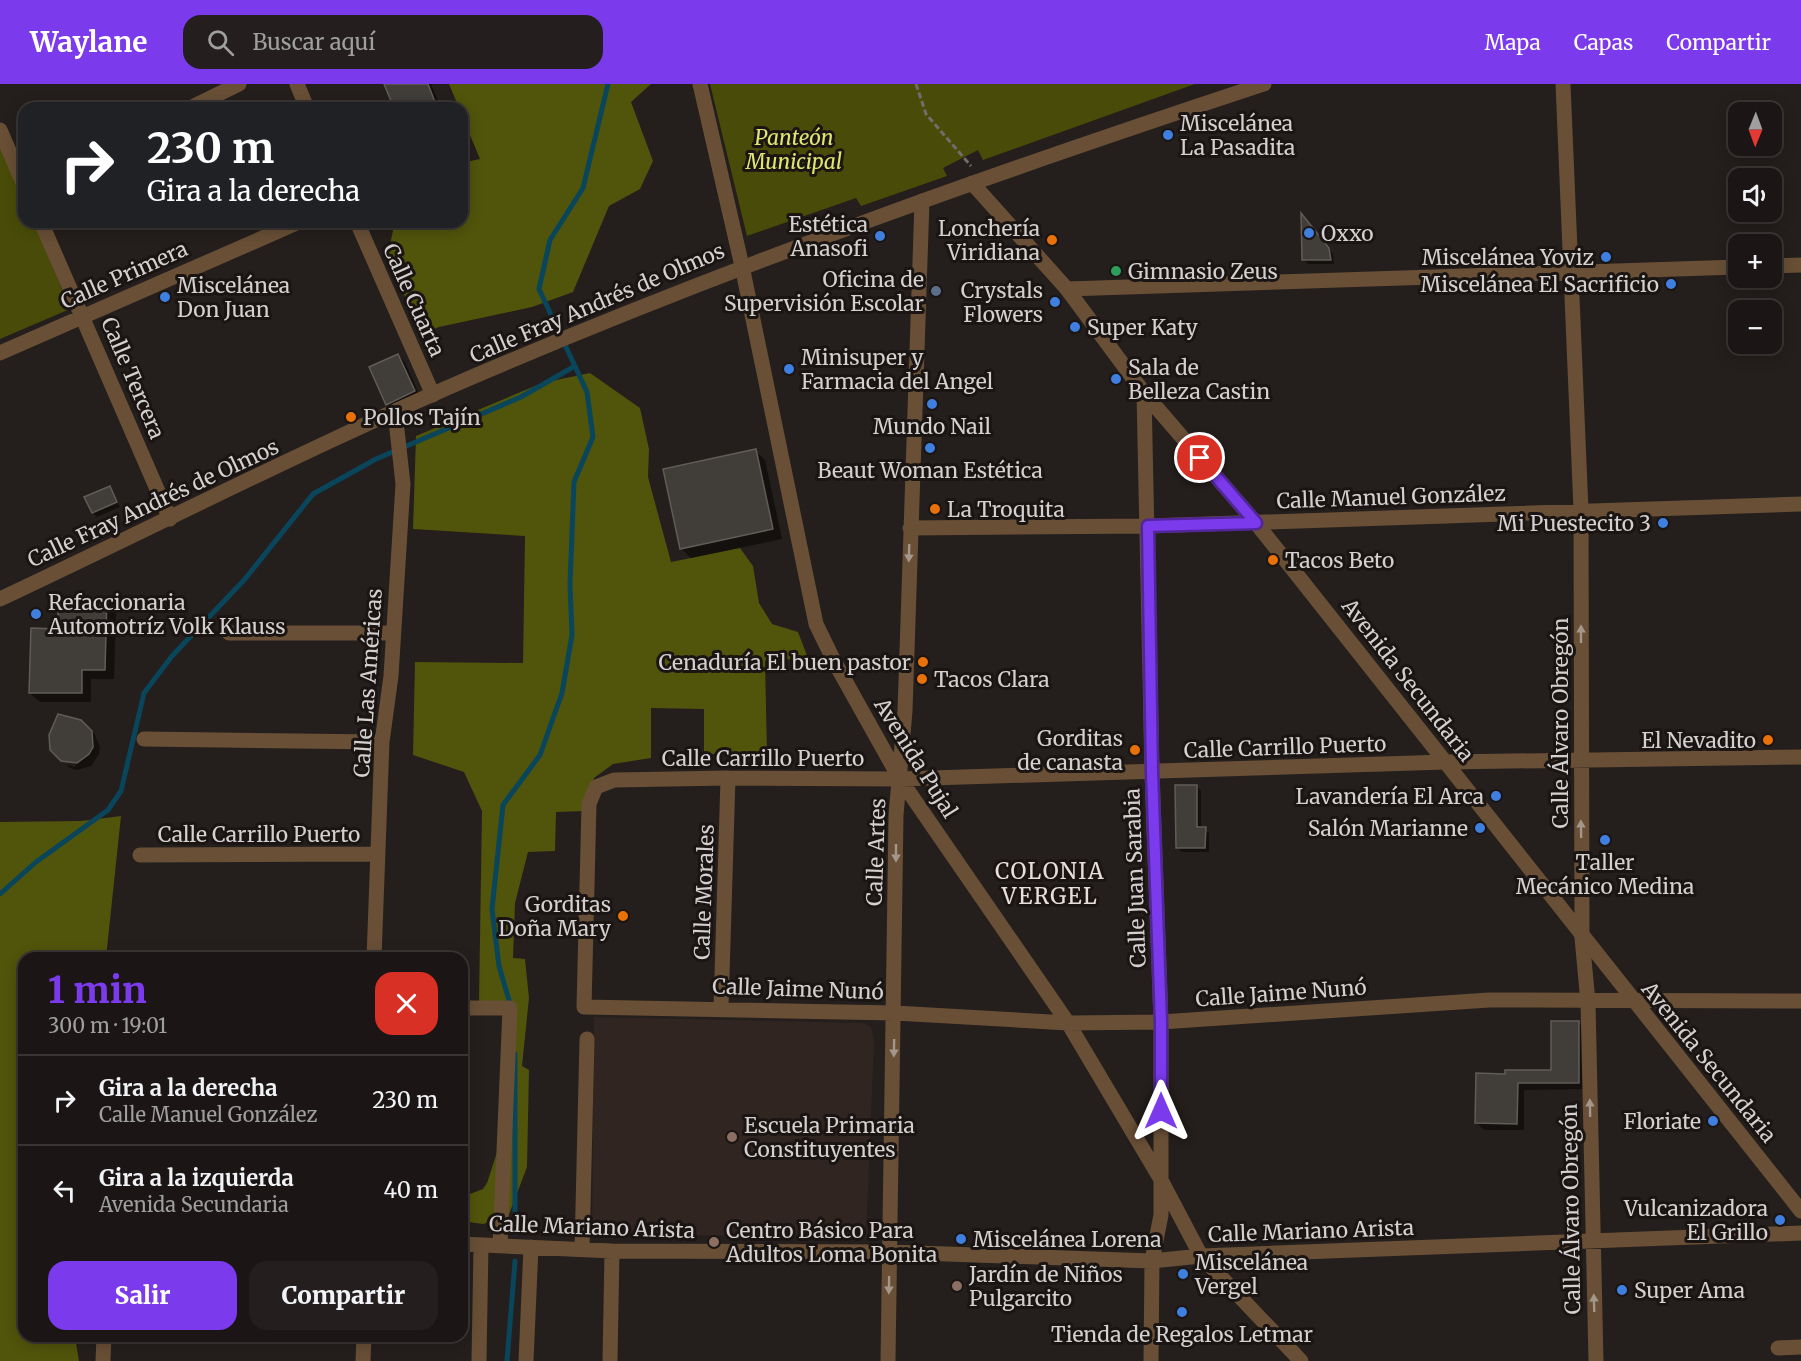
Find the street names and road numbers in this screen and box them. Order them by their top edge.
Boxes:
street label: Calle Primera [56,235,192,315]
street label: Calle Fray Andrés de Olmos [466,237,728,369]
street label: Calle Cuarta [377,239,451,361]
street label: Calle Tercera [95,313,171,443]
street label: Calle Fray Andrés de Olmos [23,433,283,573]
street label: Calle Manuel González [1276,480,1506,514]
street label: Calle Las Américas [348,588,388,778]
street label: Avenida Secundaria [1335,592,1480,767]
street label: Calle Álvaro Obregón [1546,617,1574,829]
street label: Avenida Pujal [868,692,964,823]
street label: Calle Carrillo Puerto [1183,730,1387,764]
street label: Calle Carrillo Puerto [662,745,864,772]
street label: Calle Juan Sarabia [1118,788,1152,968]
street label: Calle Artes [861,798,891,906]
street label: Calle Carrillo Puerto [158,821,360,848]
street label: Calle Morales [688,824,720,960]
street label: Calle Jaime Nunó [712,973,884,1005]
street label: Calle Jaime Nunó [1195,974,1367,1012]
street label: Avenida Secundaria [1635,975,1782,1148]
street label: Calle Álvaro Obregón [1555,1103,1586,1315]
street label: Calle Mariano Arista [489,1210,695,1244]
street label: Calle Mariano Arista [1208,1214,1414,1248]

